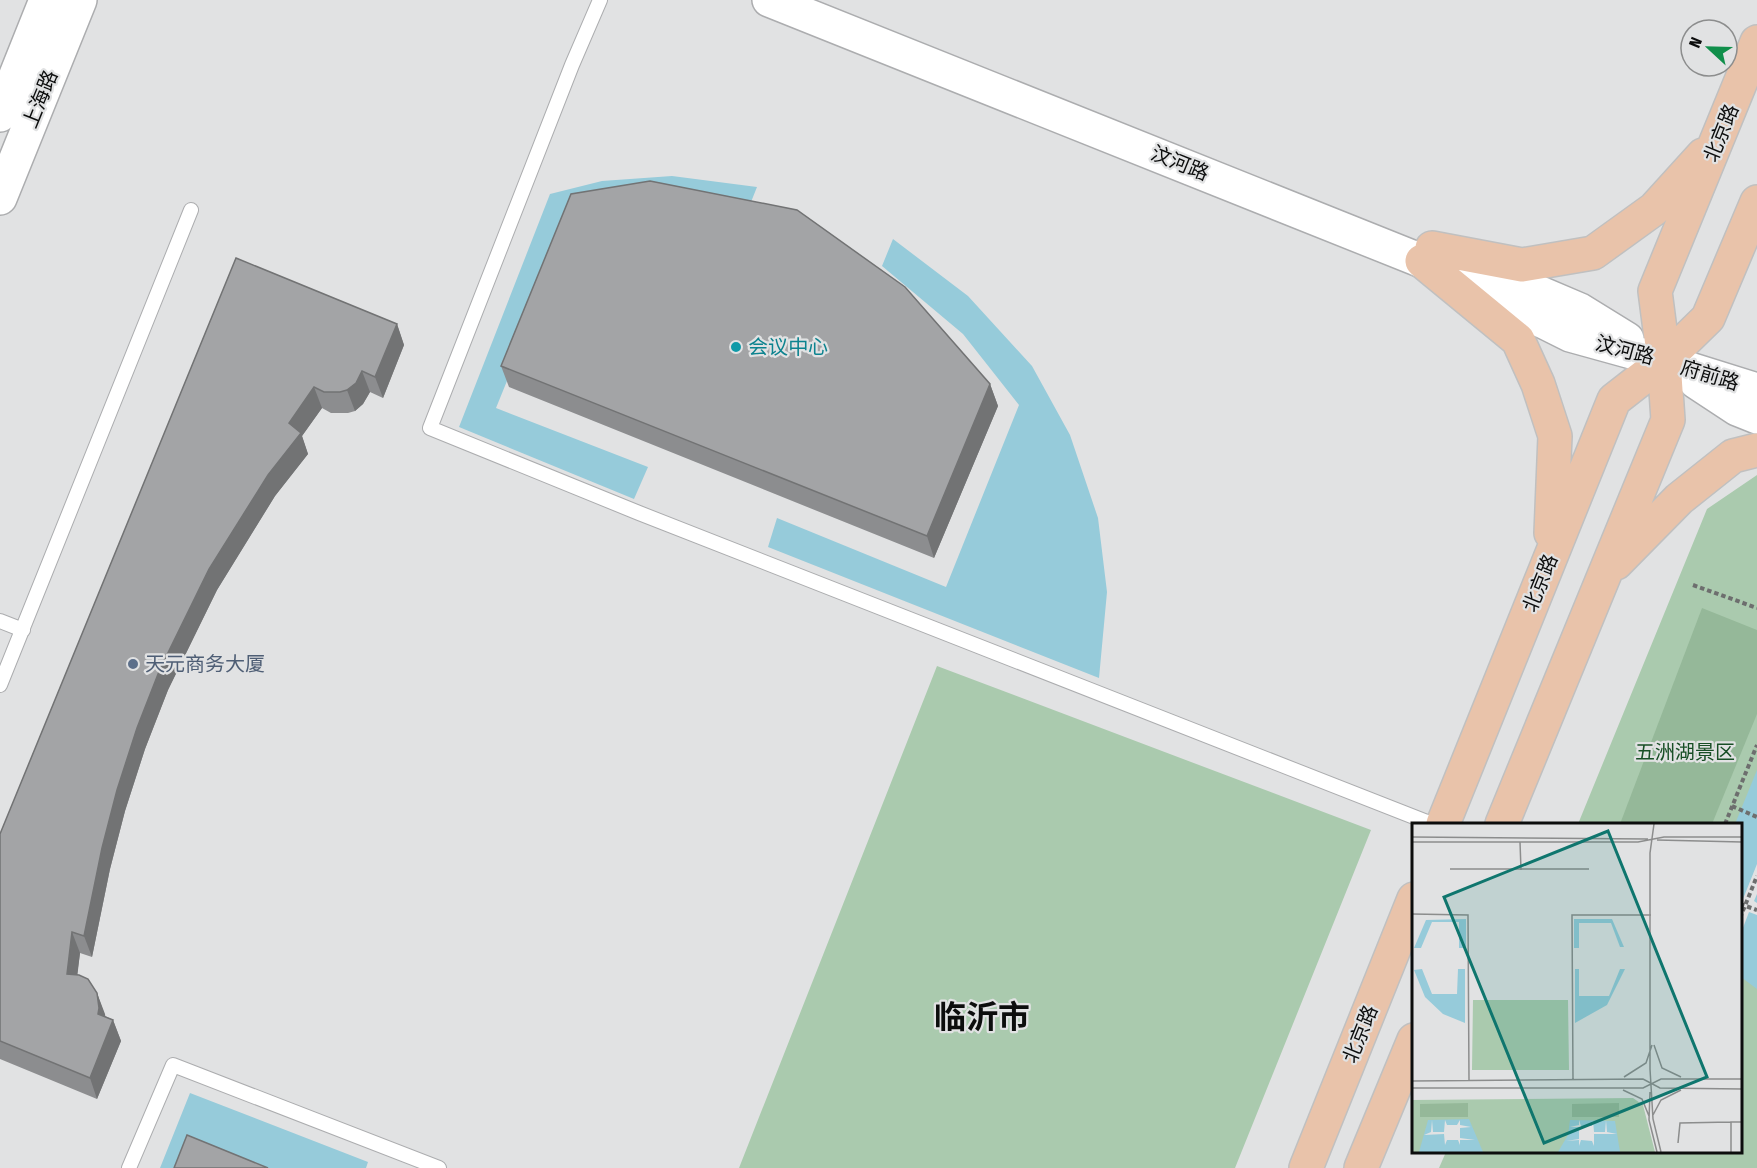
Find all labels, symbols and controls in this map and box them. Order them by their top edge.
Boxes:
north arrow [1679,18,1739,78]
text: N [1685,35,1706,51]
street label: 上海路 [18,67,62,131]
street label: 北京路 [1699,101,1743,165]
street label: 汶河路 [1148,141,1212,185]
street label: 汶河路 [1593,331,1657,369]
place label: 会议中心 [748,335,828,359]
marker: 会议中心 [729,340,743,354]
street label: 府前路 [1678,355,1742,395]
street label: 北京路 [1518,551,1562,615]
place label: 天元商务大厦 [145,652,265,676]
marker: 天元商务大厦 [126,657,140,671]
park label: 五洲湖景区 [1635,740,1735,764]
inset map [1412,823,1742,1153]
district label: 临沂市 [934,998,1030,1036]
street label: 北京路 [1338,1002,1382,1066]

